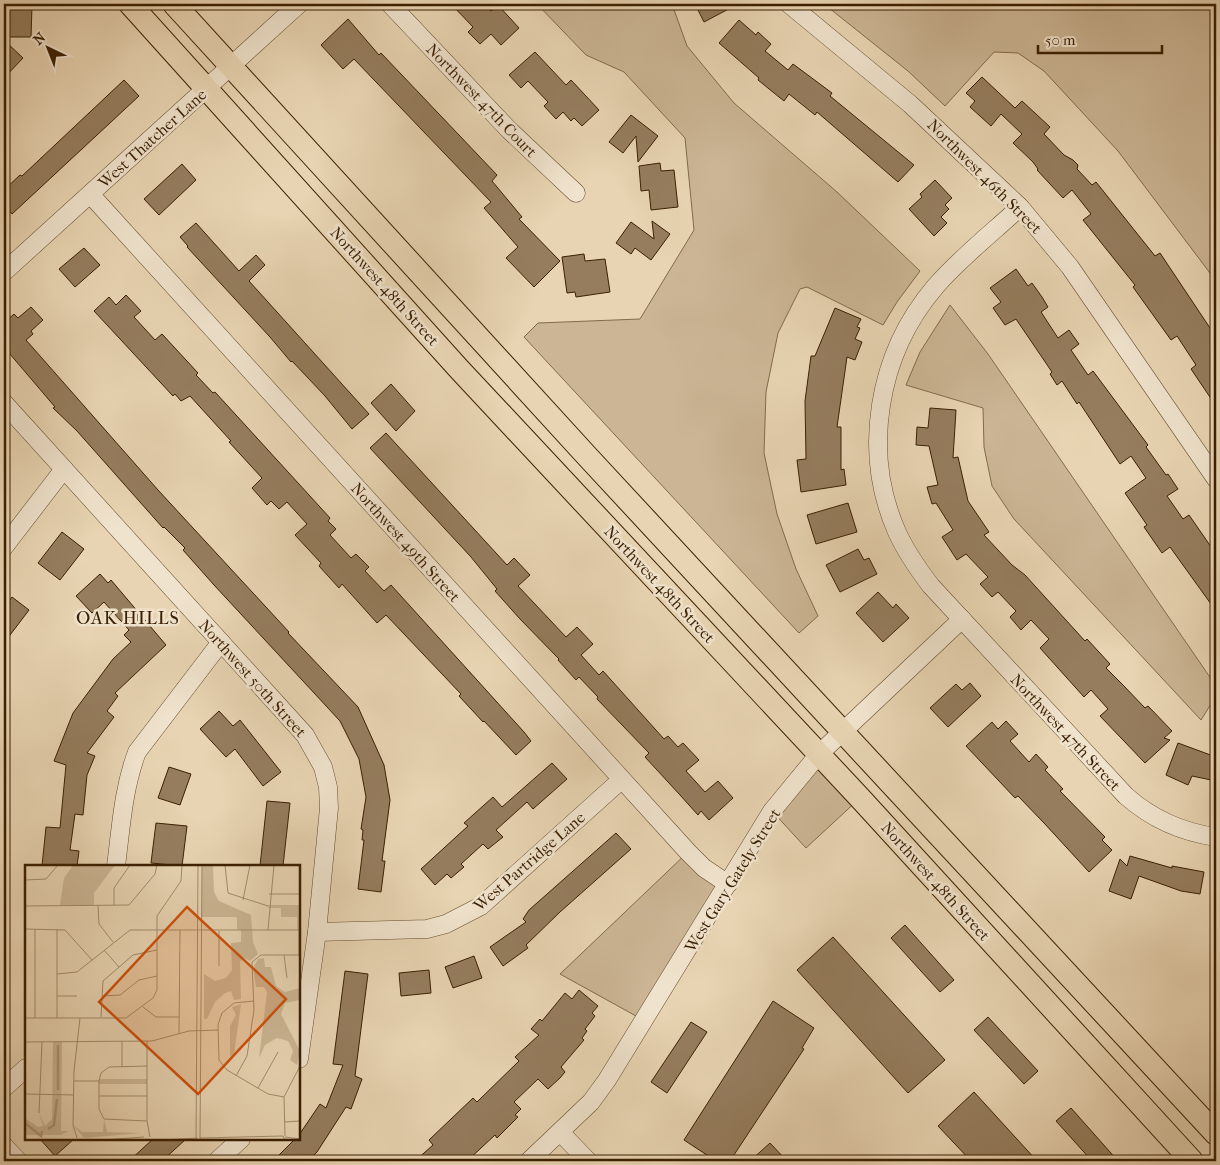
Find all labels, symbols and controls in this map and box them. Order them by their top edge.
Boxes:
north arrow [22,22,72,72]
scale bar [1038,22,1161,54]
text: N [30,29,49,49]
text: 50 m [1045,31,1076,49]
street label: Northwest 47th Court [422,39,541,161]
street label: West Thatcher Lane [94,85,210,193]
street label: Northwest 46th Street [923,115,1046,238]
street label: Northwest 48th Street [326,223,443,350]
street label: Northwest 49th Street [347,479,464,606]
street label: Northwest 48th Street [600,522,719,647]
district label: OAK HILLS [76,608,180,629]
street label: Northwest 50th Street [195,616,311,741]
street label: Northwest 47th Street [1007,670,1125,795]
street label: West Gary Gately Street [680,805,785,956]
street label: West Partridge Lane [469,808,589,916]
street label: Northwest 48th Street [877,818,994,945]
inset map [25,865,300,1140]

